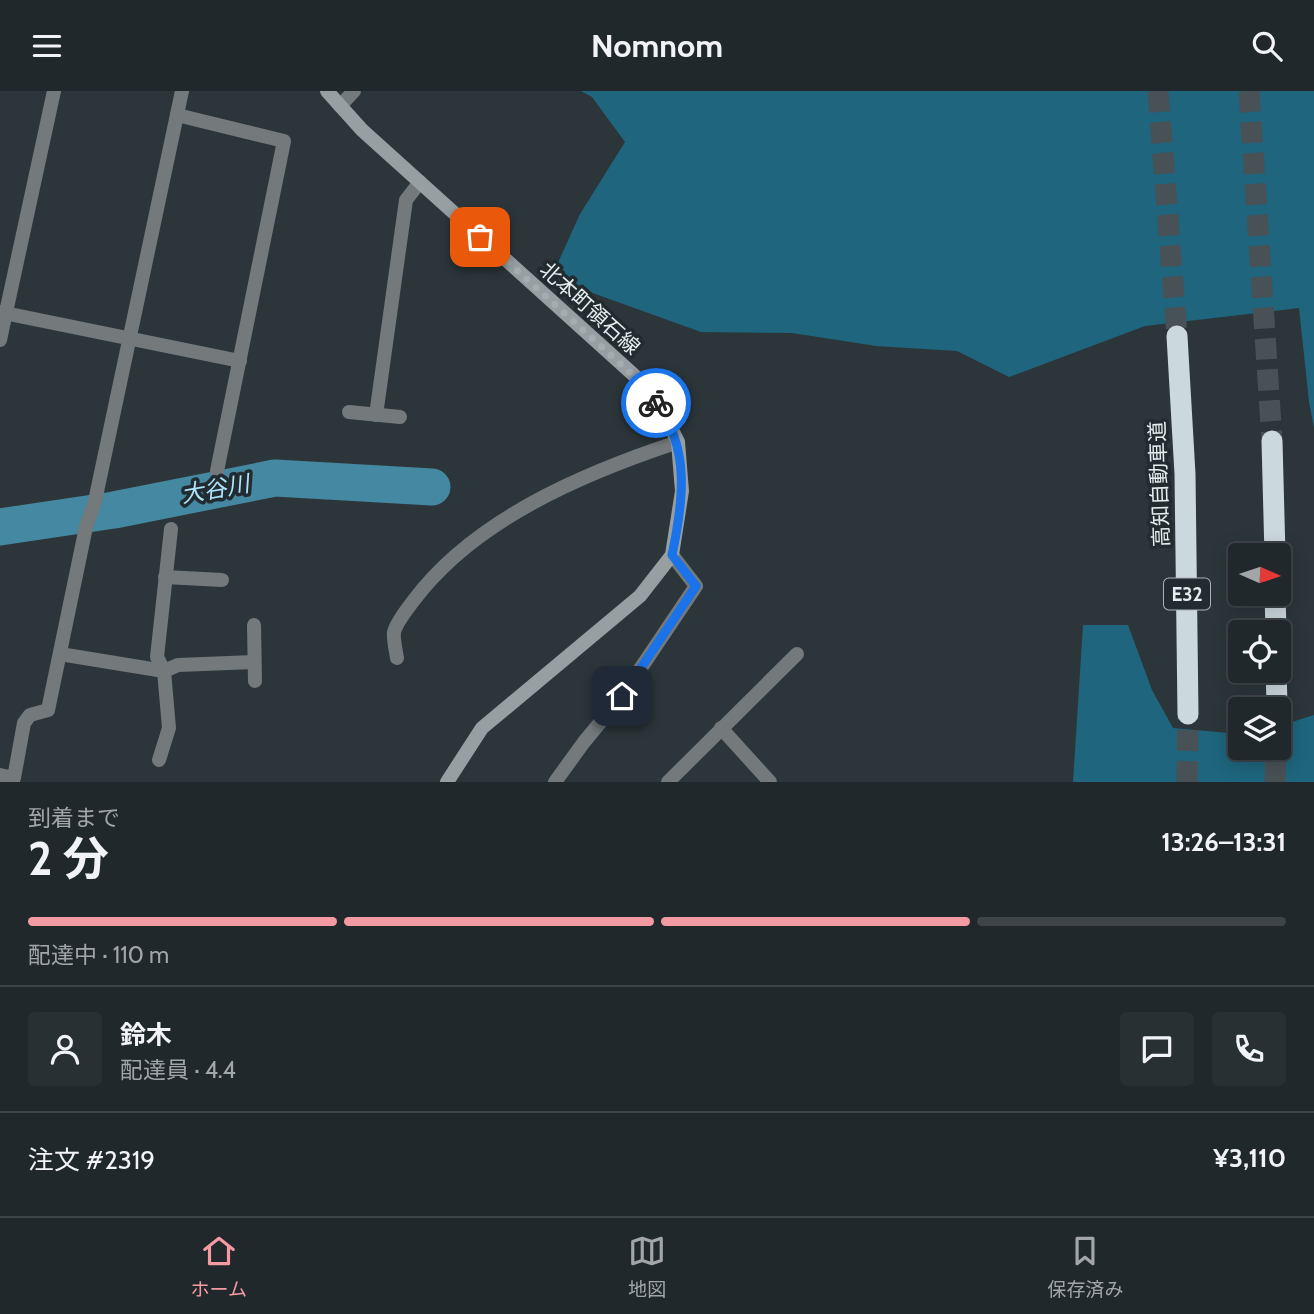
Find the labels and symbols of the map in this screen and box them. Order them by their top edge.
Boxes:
pin [450,207,510,267]
street label: 北本町領石線 [535,257,645,359]
courier [621,368,691,438]
street label: 高知自動車道 [1144,421,1174,547]
water label: 大谷川 [179,469,254,509]
north arrow [1228,543,1292,605]
road number: E32 [1164,579,1210,609]
pin [592,666,652,726]

